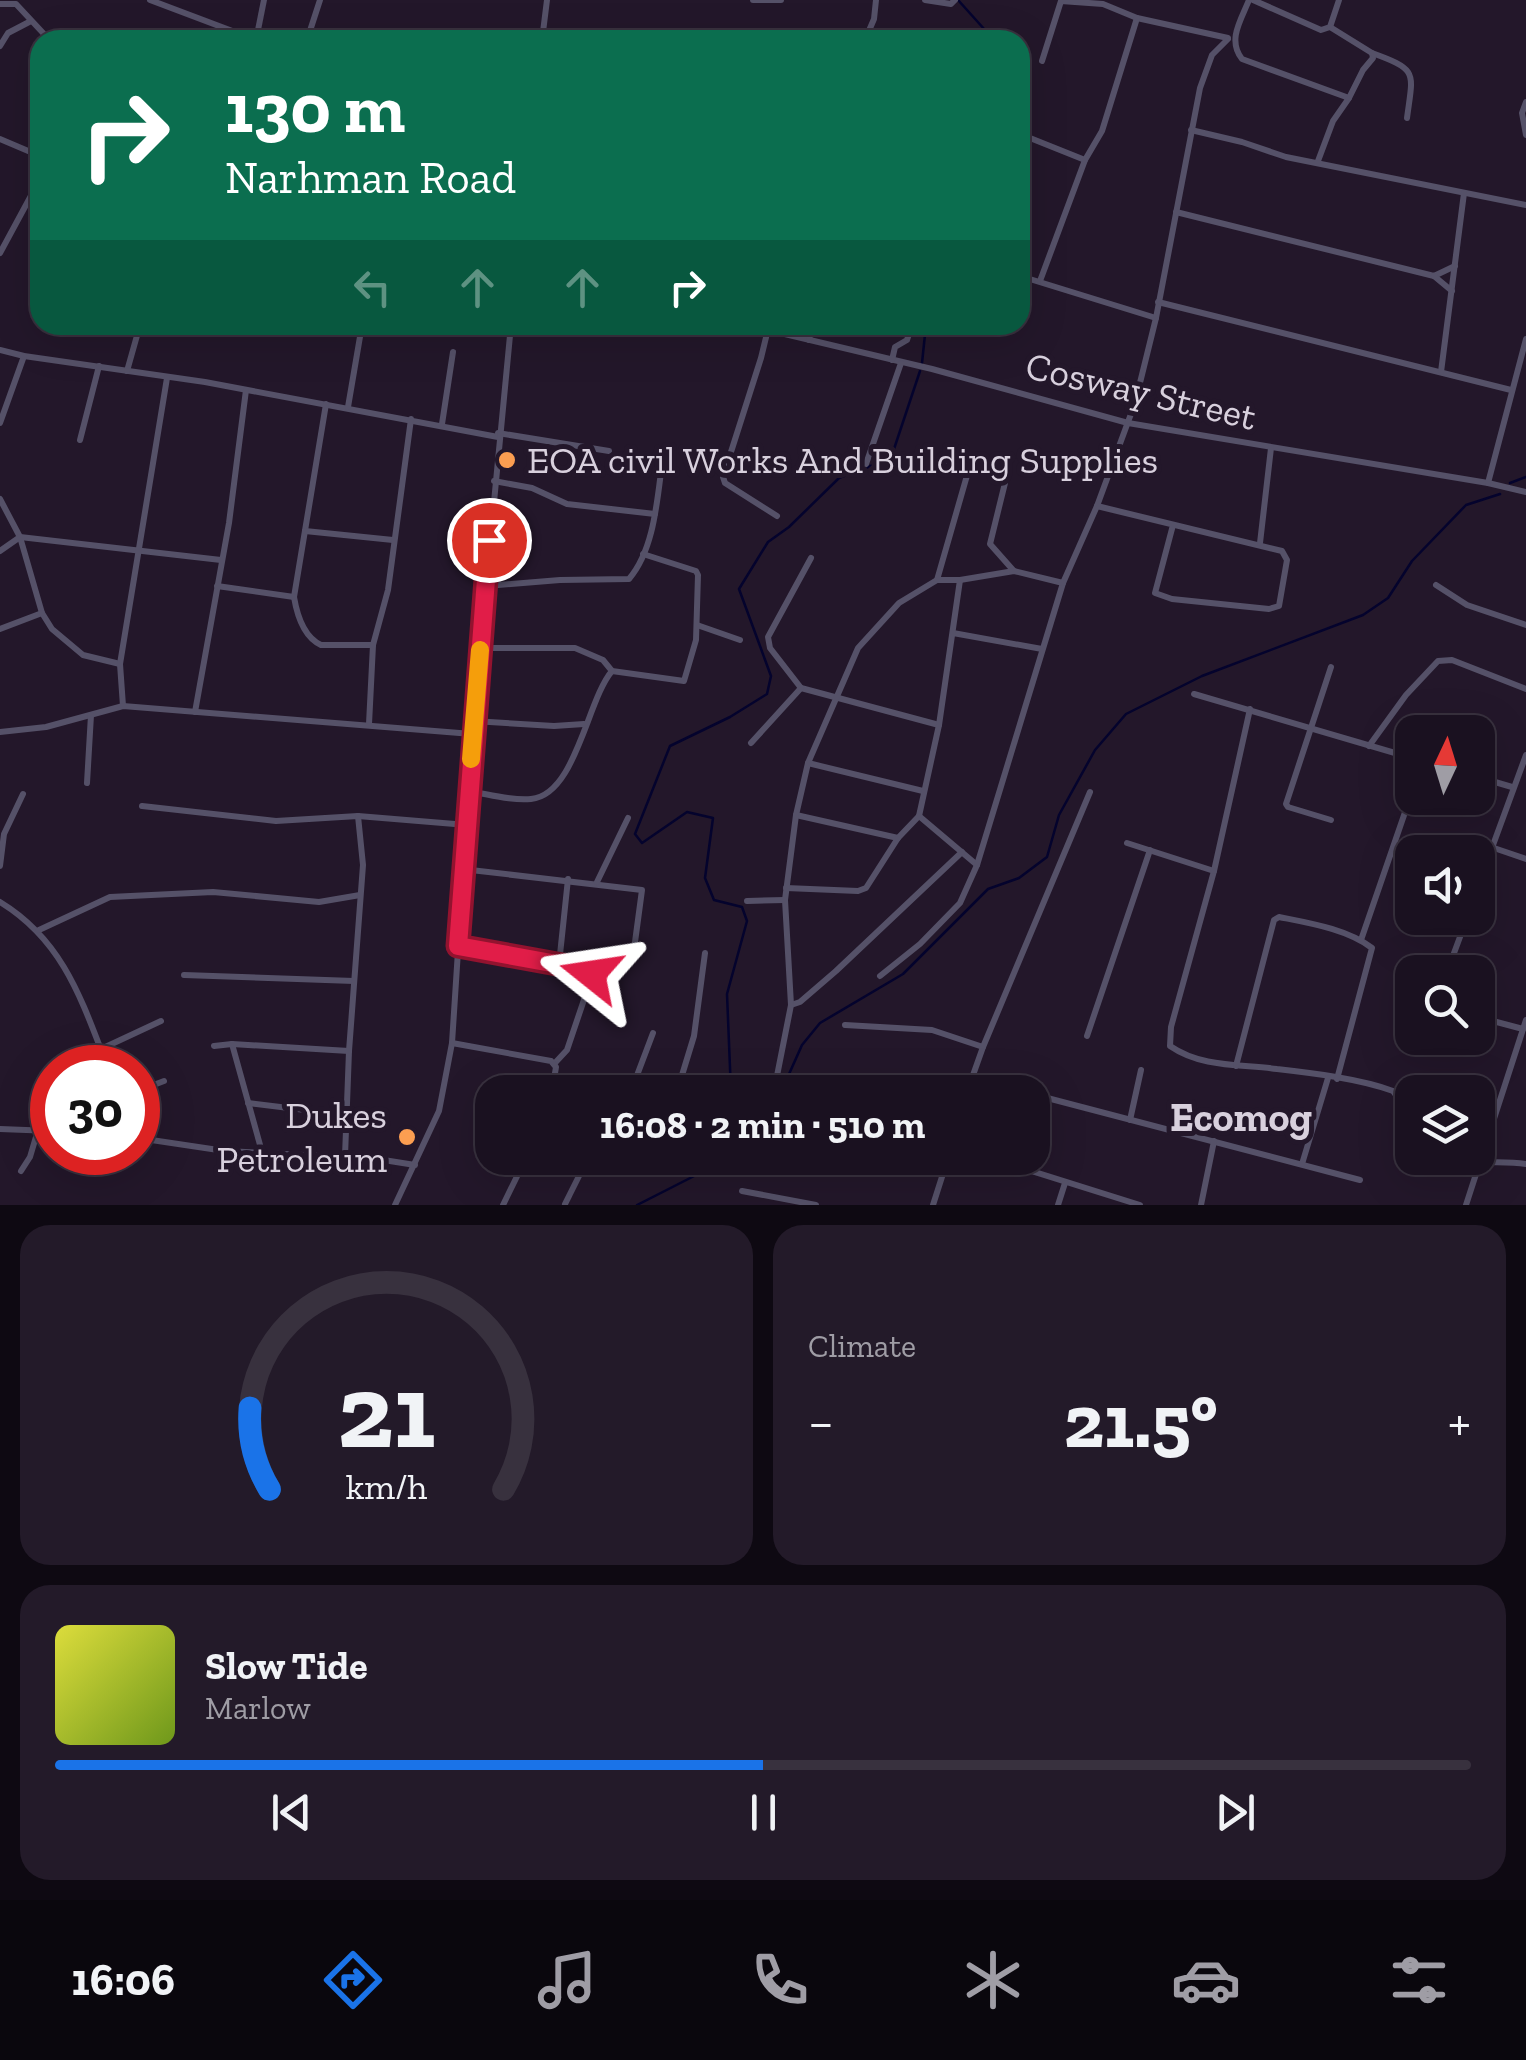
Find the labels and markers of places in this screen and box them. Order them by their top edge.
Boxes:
place label: EOA civil Works And Building Supplies [527,437,1158,483]
marker: EOA civil Works And Building Supplies [496,449,518,471]
pin [447,498,532,583]
place label: Dukes Petroleum [217,1092,387,1182]
marker: Dukes Petroleum [396,1126,418,1148]

